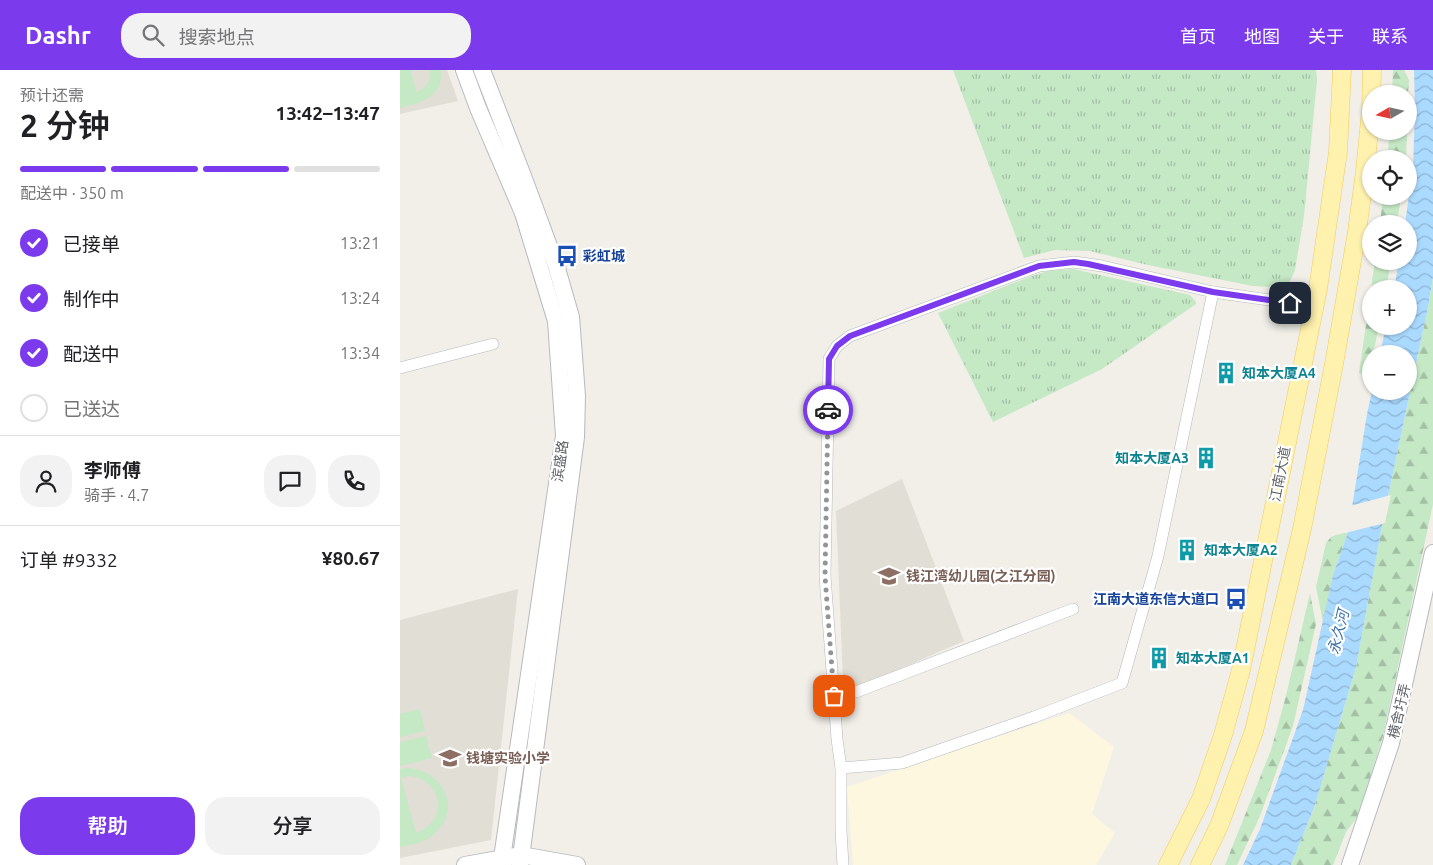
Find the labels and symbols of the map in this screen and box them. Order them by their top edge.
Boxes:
north arrow [1362,85,1418,140]
bus stop icon: 彩虹城 [554,243,580,269]
place label: 彩虹城 [583,248,625,264]
pin [1269,282,1311,324]
building icon: 知本大厦A4 [1213,360,1239,386]
place label: 知本大厦A4 [1242,365,1316,381]
courier [803,385,853,435]
street label: 滨盛路 [549,439,571,483]
building icon: 知本大厦A3 [1193,445,1219,471]
street label: 江南大道 [1267,445,1293,503]
place label: 知本大厦A3 [1115,450,1189,466]
building icon: 知本大厦A2 [1174,537,1200,563]
place label: 知本大厦A2 [1204,542,1278,558]
school or university icon: 钱江湾幼儿园(之江分园) [876,563,902,589]
place label: 钱江湾幼儿园(之江分园) [906,568,1056,584]
bus stop icon: 江南大道东信大道口 [1223,586,1249,612]
place label: 江南大道东信大道口 [1093,591,1219,607]
water label: 永久河 [1324,605,1352,656]
building icon: 知本大厦A1 [1146,645,1172,671]
place label: 知本大厦A1 [1176,650,1250,666]
pin [813,675,855,717]
street label: 横舍圩弄 [1385,682,1413,740]
school or university icon: 钱塘实验小学 [437,745,463,771]
place label: 钱塘实验小学 [466,750,550,766]

